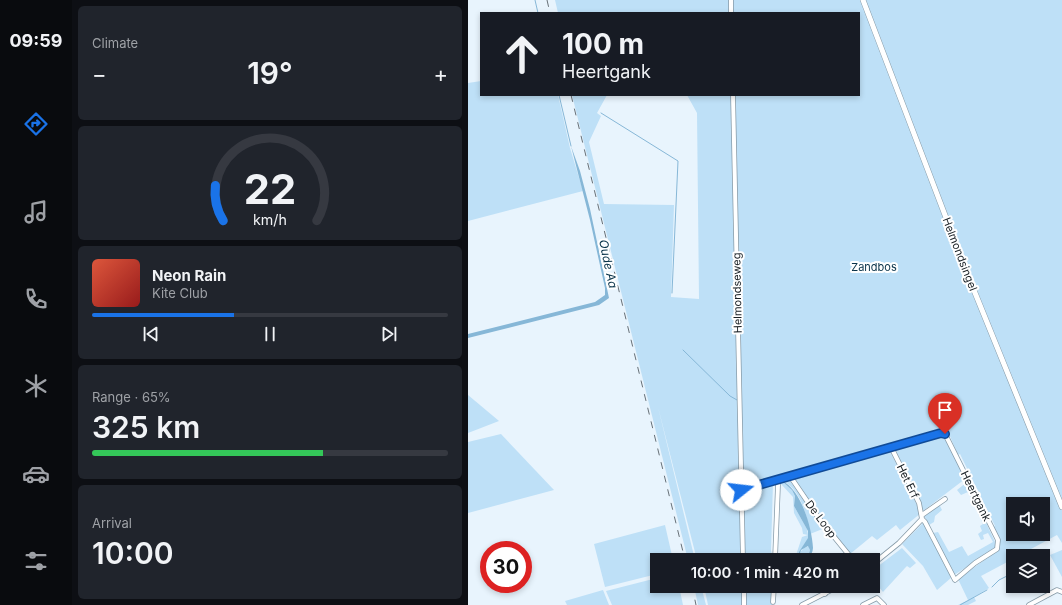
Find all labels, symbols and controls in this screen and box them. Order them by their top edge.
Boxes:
text: 100 m [562,27,644,61]
icon: ahead [496,28,548,80]
text: 09:59 [9,30,63,51]
text: Climate [92,35,138,51]
text: 19° [247,55,293,91]
text: − [92,61,107,87]
text: + [433,61,448,87]
text: Heertgank [562,61,651,82]
icon: directions [22,110,50,138]
text: 22 [244,163,296,213]
icon: music [22,198,50,226]
text: km/h [253,210,287,227]
street label: Helmondsingel [940,215,980,293]
water label: Oude Aa [596,238,621,290]
street label: Helmondseweg [729,253,745,333]
park label: Zandbos [851,260,897,274]
text: Neon Rain [152,266,226,285]
icon: phone [22,285,50,313]
text: Kite Club [152,285,208,301]
icon: previous [140,323,162,345]
icon: pause [259,323,281,345]
icon: next [378,323,400,345]
icon: climate [22,372,50,400]
text: Range · 65% [92,389,171,405]
pin [928,393,962,434]
icon: arrive [934,399,956,421]
text: 325 km [92,409,200,445]
icon: car [22,460,50,488]
street label: Het Erf [894,462,922,500]
position arrow [720,469,762,511]
street label: Heertgank [958,469,994,523]
street label: De Loop [802,497,840,541]
map controls [1006,497,1050,593]
button: sound [1006,497,1050,541]
text: Arrival [92,515,132,531]
text: 10:00 [92,535,174,571]
speed limit sign: 30 [480,541,532,593]
icon: filters [22,547,50,575]
button: layers [1006,549,1050,593]
text: 10:00 · 1 min · 420 m [691,563,839,582]

